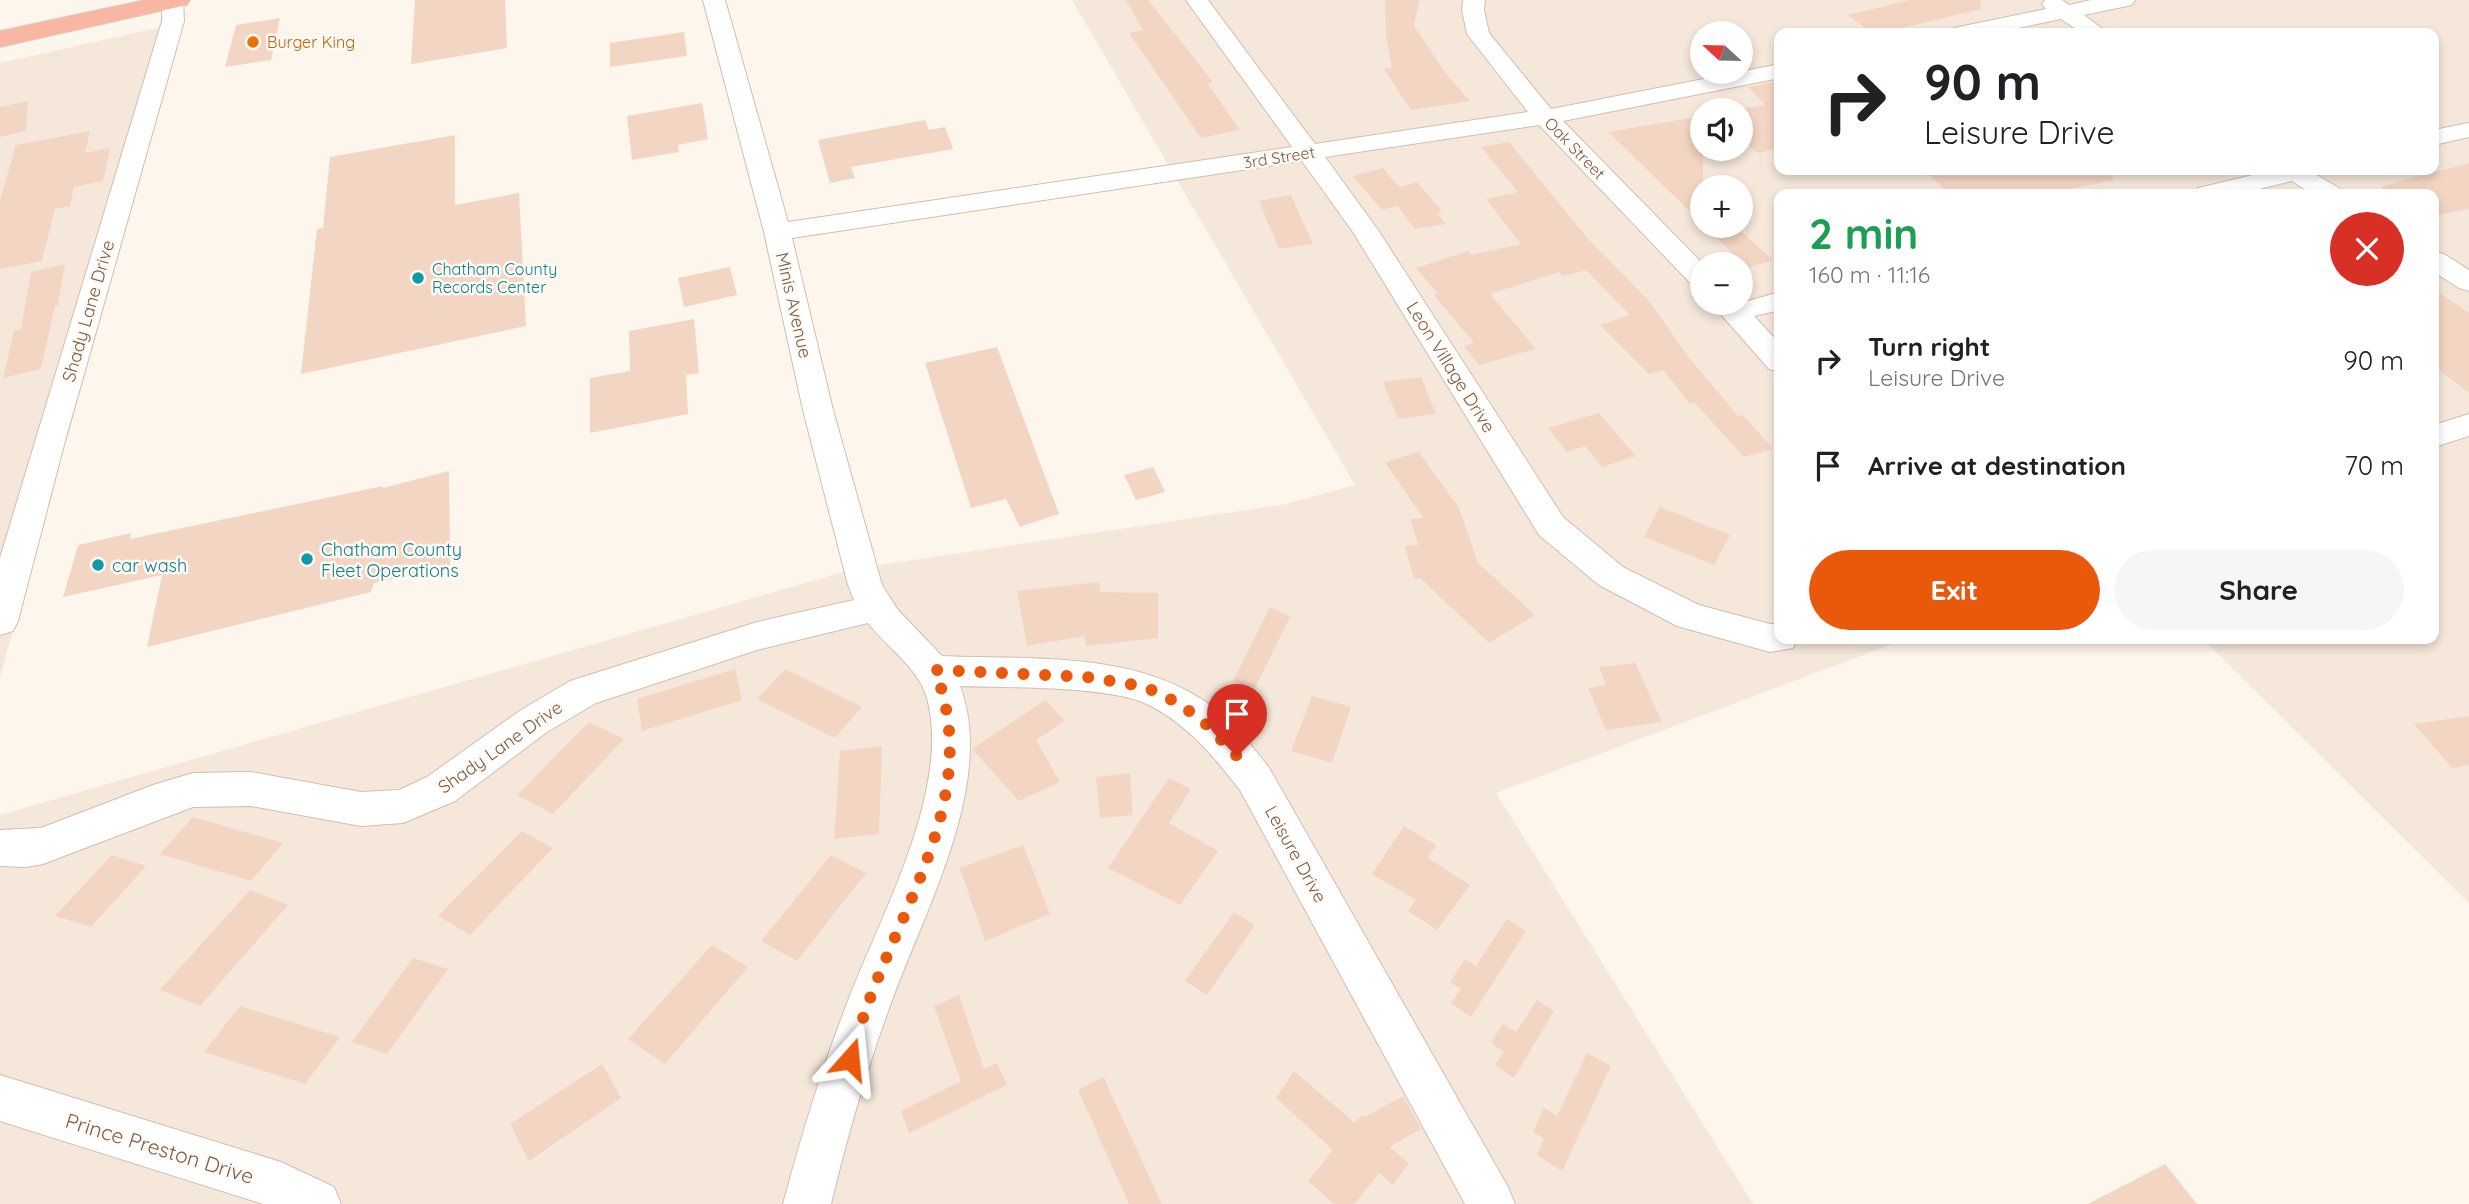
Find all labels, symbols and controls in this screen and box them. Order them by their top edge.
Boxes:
north arrow [1690,21,1754,84]
map controls [1690,21,1753,315]
place label: Burger King [267,32,355,52]
marker: Burger King [245,34,261,50]
text: 90 m [1924,51,2041,112]
icon: right [1809,56,1900,147]
button: sound [1690,98,1753,161]
text: Leisure Drive [1924,112,2115,152]
street label: Oak Street [1541,113,1609,183]
street label: 3rd Street [1242,141,1316,173]
button: + [1690,175,1753,238]
text: 2 min [1809,207,1918,260]
button: close [2330,212,2404,286]
street label: Shady Lane Drive [57,237,119,385]
street label: Minis Avenue [771,250,817,360]
button: − [1690,252,1753,315]
place label: Chatham County Records Center [432,259,557,297]
text: 160 m · 11:16 [1809,260,1930,289]
marker: Chatham County Records Center [410,270,426,286]
street label: Leon Village Drive [1401,297,1501,437]
text: Turn right [1868,330,1990,363]
icon: right [1809,342,1847,380]
text: 90 m [2343,344,2404,377]
text: Leisure Drive [1868,363,2005,392]
icon: arrive [1809,447,1847,485]
text: Arrive at destination [1868,449,2126,482]
text: 70 m [2344,449,2404,482]
place label: Chatham County Fleet Operations [321,538,462,582]
button: Exit [1809,550,2100,630]
button: Share [2114,550,2404,630]
marker: Chatham County Fleet Operations [299,551,315,567]
place label: car wash [112,554,187,577]
marker: car wash [90,557,106,573]
pin [1207,684,1267,756]
icon: arrive [1218,695,1256,733]
street label: Shady Lane Drive [433,696,567,798]
street label: Leisure Drive [1260,802,1332,906]
position arrow [813,1022,887,1096]
street label: Prince Preston Drive [63,1107,257,1189]

